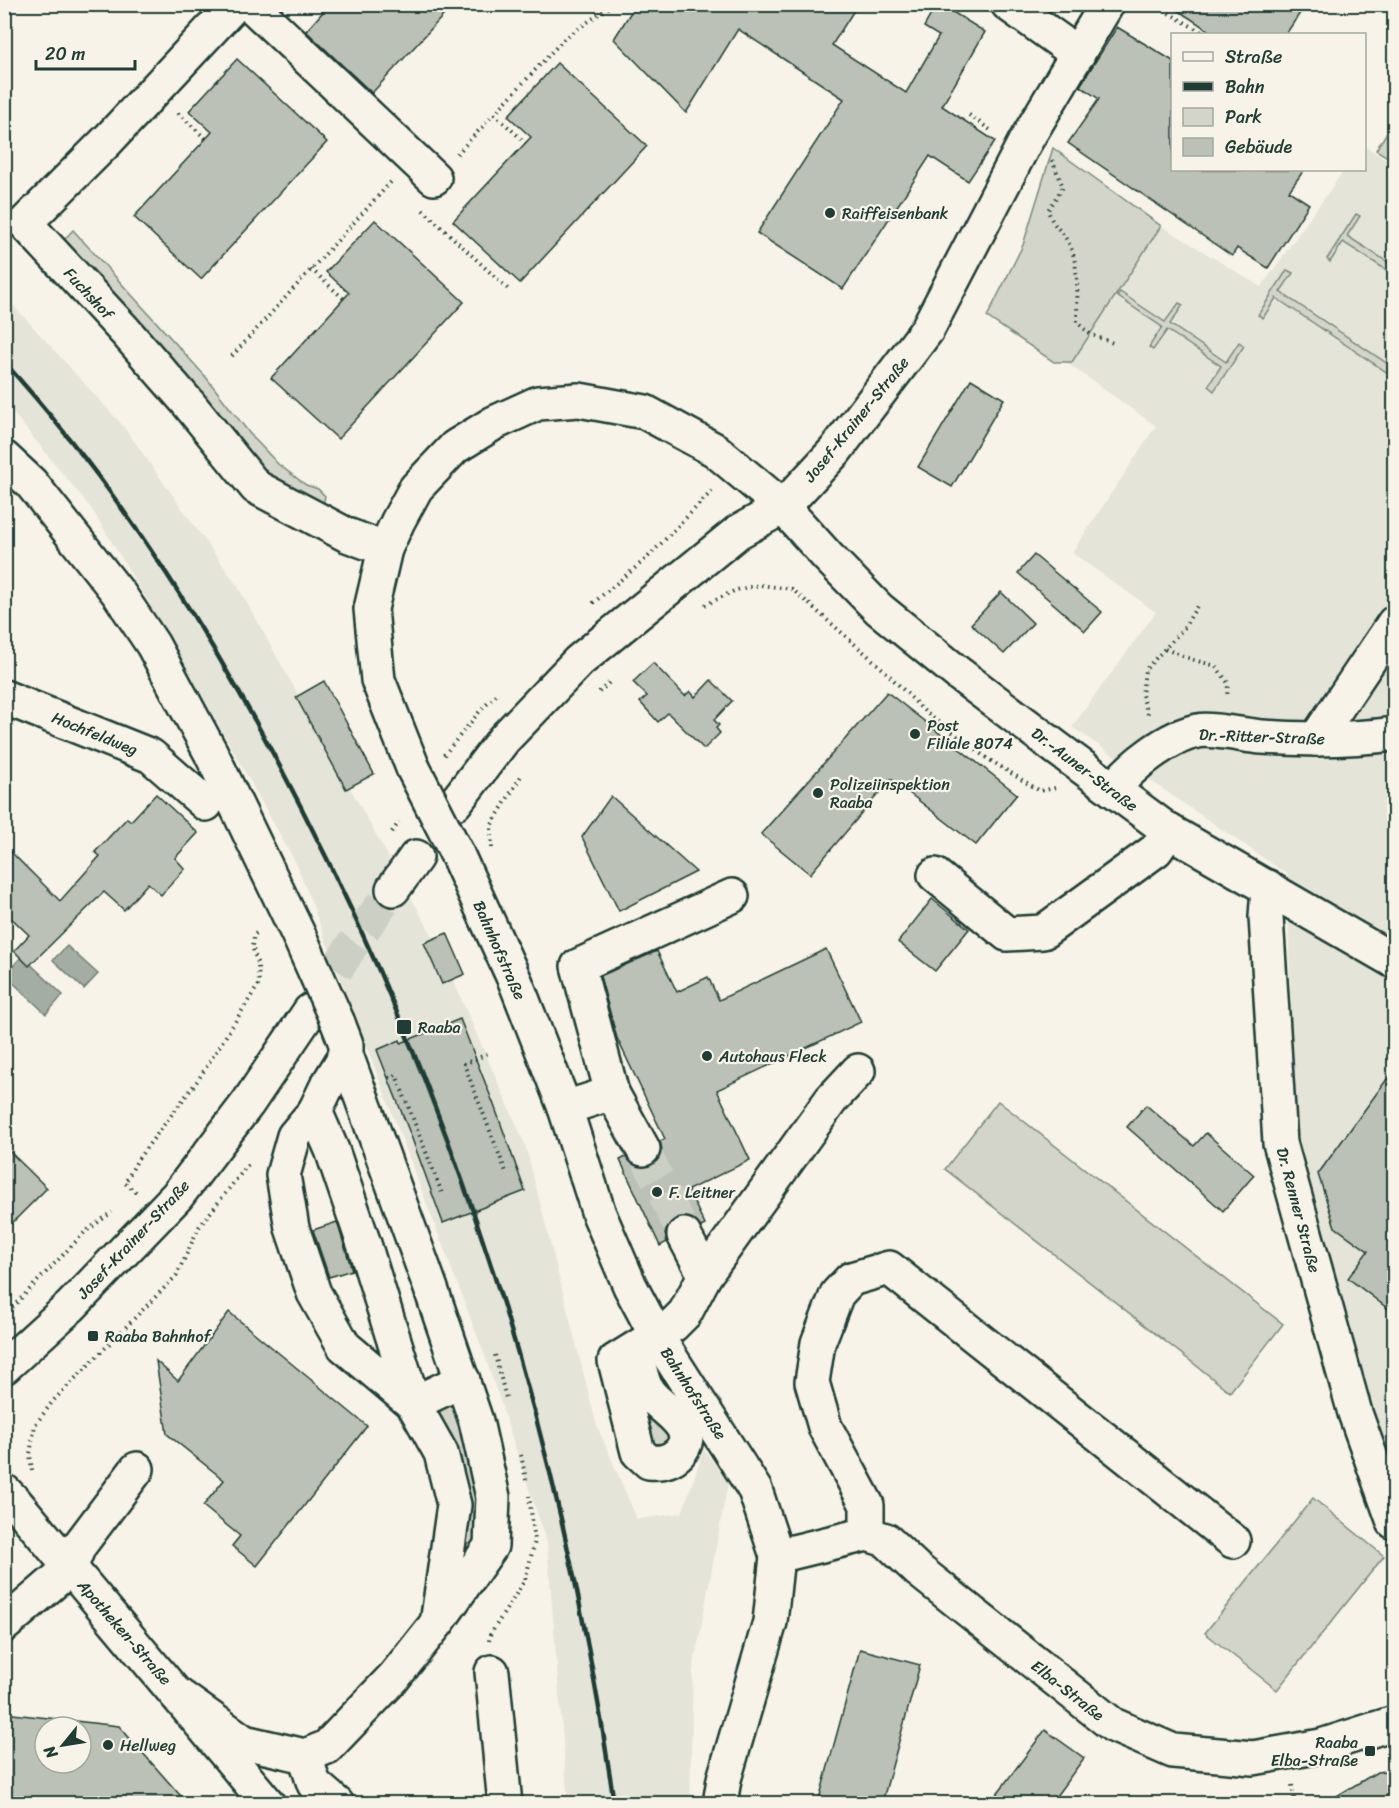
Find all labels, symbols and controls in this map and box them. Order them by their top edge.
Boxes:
scale bar [36,33,135,71]
legend [1171,33,1366,171]
text: 20 m [45,38,85,70]
text: Straße [1225,41,1282,73]
text: Bahn [1225,71,1265,103]
text: Park [1225,101,1262,133]
text: Gebäude [1225,131,1293,163]
place label: Raiffeisenbank [842,199,949,228]
marker: Raiffeisenbank [823,206,837,220]
street label: Fuchshof [56,260,122,328]
street label: Josef-Krainer-Straße [796,350,917,490]
street label: Hochfeldweg [47,703,142,764]
place label: Post Filiale 8074 [927,711,1013,758]
street label: Dr.-Auner-Straße [1025,719,1145,819]
street label: Dr.-Ritter-Straße [1198,720,1325,753]
marker: Post Filiale 8074 [908,727,922,741]
place label: Polizeiinspektion Raaba [830,770,950,817]
marker: Polizeiinspektion Raaba [811,786,825,800]
street label: Bahnhofstraße [465,896,534,1005]
place label: Raaba [418,1013,461,1042]
marker: Raaba [395,1018,413,1036]
place label: Autohaus Fleck [718,1042,827,1071]
marker: Autohaus Fleck [700,1049,714,1063]
street label: Dr. Renner Straße [1268,1144,1329,1276]
street label: Josef-Krainer-Straße [69,1173,197,1307]
place label: F. Leitner [669,1178,736,1207]
marker: F. Leitner [650,1185,664,1199]
place label: Raaba Bahnhof [105,1322,213,1351]
marker: Raaba Bahnhof [86,1329,100,1343]
street label: Bahnhofstraße [652,1341,735,1446]
street label: Apotheken-Straße [69,1572,179,1692]
street label: Elba-Straße [1024,1652,1111,1729]
north arrow [33,1715,93,1775]
place label: Raaba Elba-Straße [1271,1728,1358,1775]
place label: Hellweg [120,1731,176,1760]
marker: Hellweg [101,1738,115,1752]
text: N [35,1739,66,1765]
marker: Raaba Elba-Straße [1363,1744,1377,1758]

